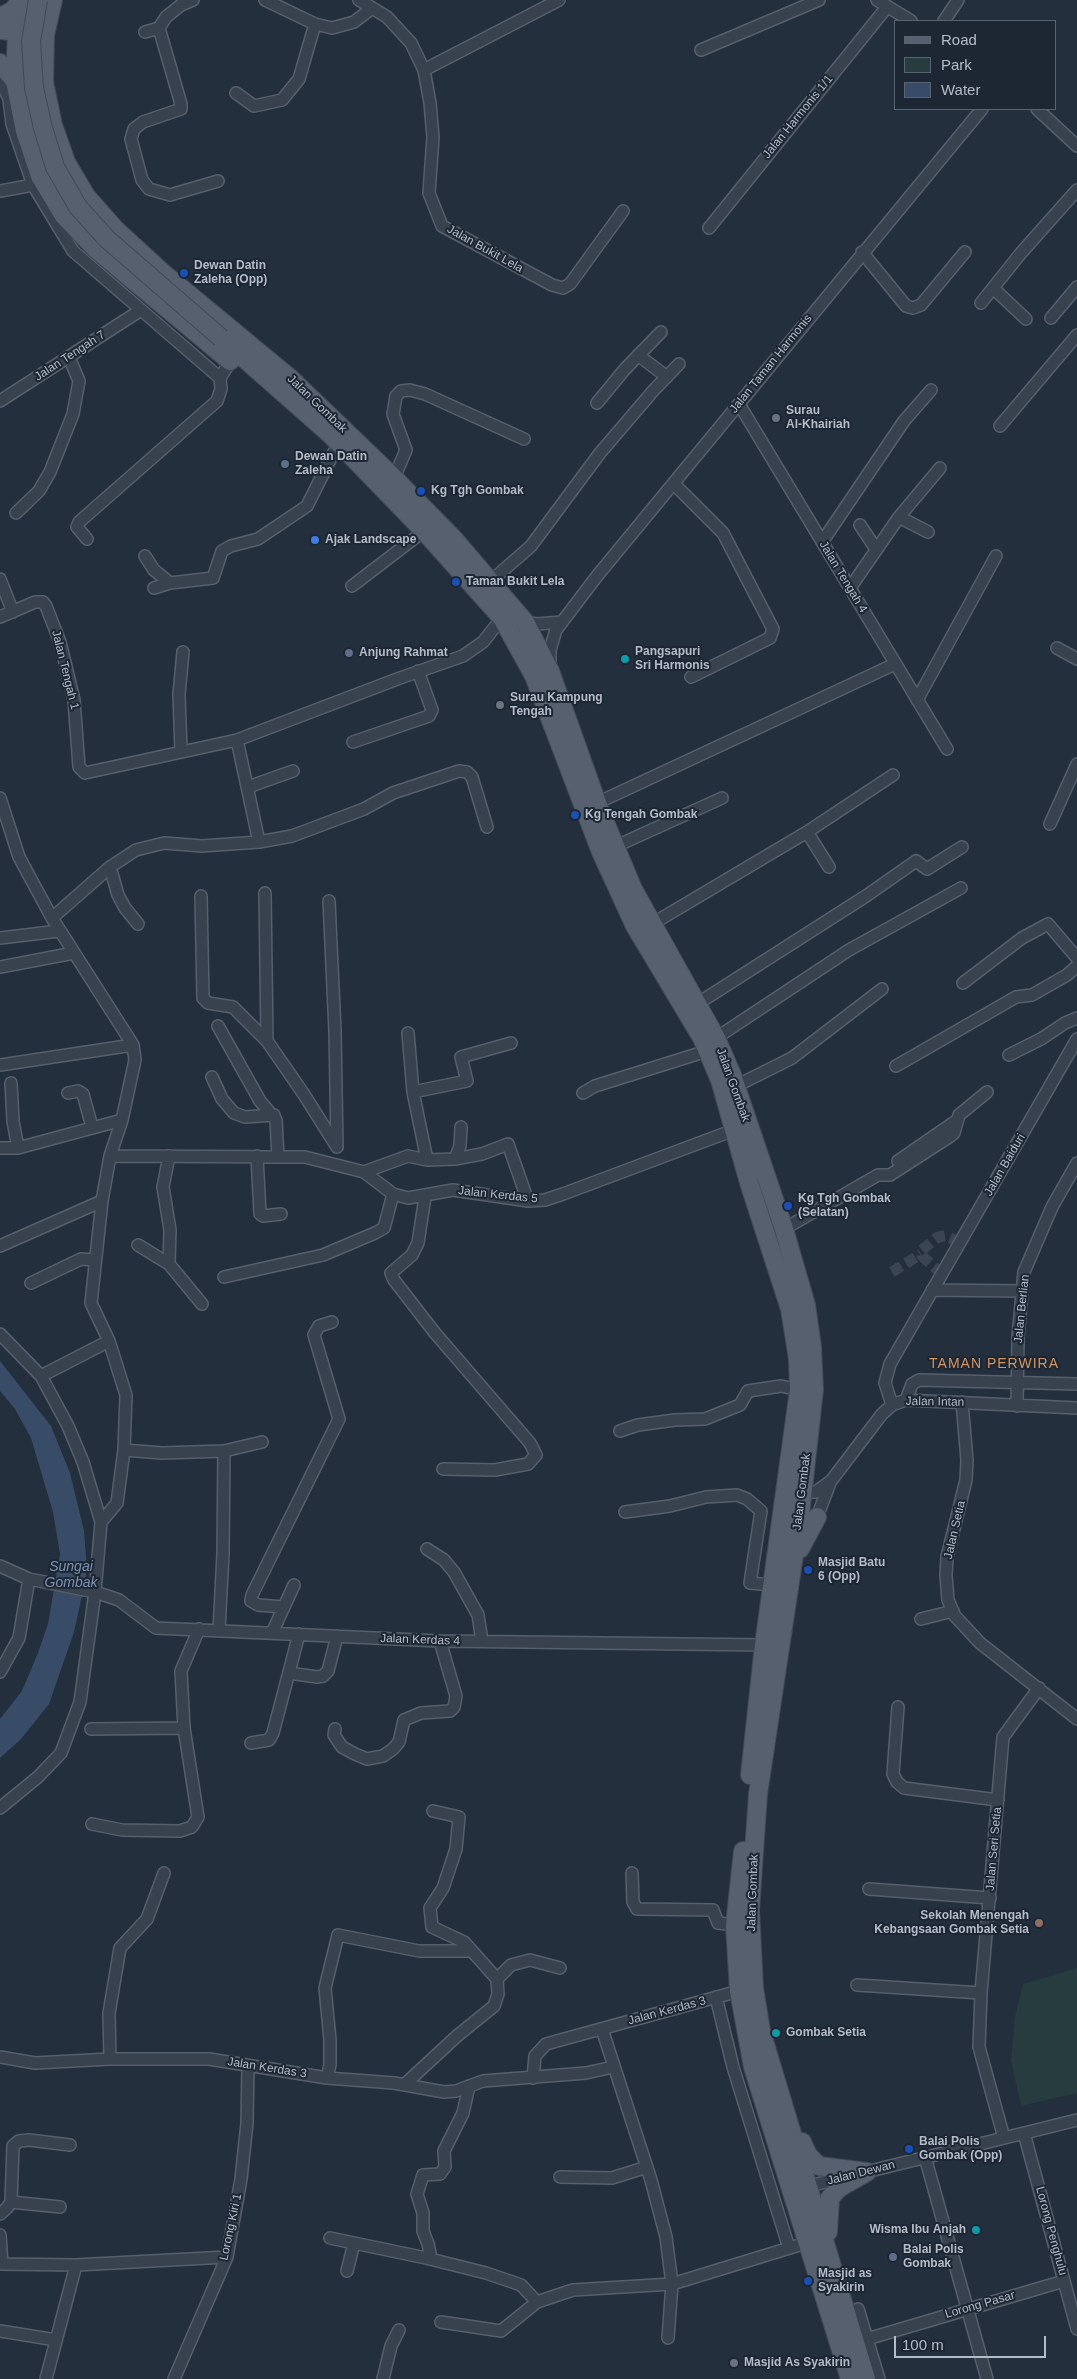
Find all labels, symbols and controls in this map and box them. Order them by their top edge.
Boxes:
legend [894,20,1057,110]
text: Road [941,31,977,48]
text: Park [941,56,972,73]
street label: Jalan Harmonis 1/1 [760,72,836,162]
text: Water [941,81,980,98]
street label: Jalan Bukit Lela [444,222,526,276]
place label: Dewan Datin Zaleha (Opp) [194,259,267,287]
marker: Dewan Datin Zaleha (Opp) [178,267,190,279]
street label: Jalan Taman Harmonis [727,312,815,416]
street label: Jalan Tengah 7 [32,328,108,384]
street label: Jalan Gombak [284,372,350,436]
place label: Surau Al-Khairiah [786,404,850,432]
marker: Surau Al-Khairiah [770,412,782,424]
place label: Dewan Datin Zaleha [295,450,367,478]
marker: Dewan Datin Zaleha [279,458,291,470]
place label: Kg Tgh Gombak [431,484,524,498]
marker: Kg Tgh Gombak [415,485,427,497]
place label: Ajak Landscape [325,533,416,547]
marker: Ajak Landscape [309,534,321,546]
street label: Jalan Tengah 4 [816,538,870,616]
place label: Taman Bukit Lela [466,575,564,589]
marker: Taman Bukit Lela [450,576,462,588]
street label: Jalan Tengah 1 [48,629,82,711]
place label: Pangsapuri Sri Harmonis [635,645,710,673]
place label: Anjung Rahmat [359,646,448,660]
marker: Anjung Rahmat [343,647,355,659]
marker: Pangsapuri Sri Harmonis [619,653,631,665]
place label: Surau Kampung Tengah [510,691,603,719]
marker: Surau Kampung Tengah [494,699,506,711]
place label: Kg Tengah Gombak [585,808,697,822]
marker: Kg Tengah Gombak [569,809,581,821]
street label: Jalan Gombak [713,1046,753,1124]
street label: Jalan Baiduri [981,1131,1029,1199]
street label: Jalan Kerdas 5 [457,1184,539,1206]
place label: Kg Tgh Gombak (Selatan) [798,1192,891,1220]
marker: Kg Tgh Gombak (Selatan) [782,1200,794,1212]
street label: Jalan Berlian [1011,1274,1033,1344]
district label: TAMAN PERWIRA [927,1356,1061,1372]
street label: Jalan Intan [906,1394,964,1410]
street label: Jalan Gombak [790,1453,814,1531]
street label: Jalan Setia [941,1499,969,1561]
place label: Masjid Batu 6 (Opp) [818,1556,885,1584]
water label: Sungai Gombak [45,1559,97,1591]
marker: Masjid Batu 6 (Opp) [802,1564,814,1576]
street label: Jalan Kerdas 4 [380,1631,460,1649]
street label: Jalan Seri Setia [983,1807,1005,1891]
street label: Jalan Gombak [744,1854,762,1932]
place label: Sekolah Menengah Kebangsaan Gombak Setia [874,1909,1029,1937]
marker: Sekolah Menengah Kebangsaan Gombak Setia [1033,1917,1045,1929]
street label: Jalan Kerdas 3 [626,1994,708,2028]
place label: Gombak Setia [786,2026,866,2040]
marker: Gombak Setia [770,2027,782,2039]
street label: Jalan Kerdas 3 [226,2055,308,2081]
place label: Balai Polis Gombak (Opp) [919,2135,1002,2163]
marker: Balai Polis Gombak (Opp) [903,2143,915,2155]
street label: Jalan Dewan [826,2158,896,2188]
street label: Lorong Penghulu [1032,2185,1070,2277]
street label: Lorong Kiri 1 [217,2192,245,2262]
place label: Wisma Ibu Anjah [869,2223,966,2237]
marker: Wisma Ibu Anjah [970,2224,982,2236]
place label: Balai Polis Gombak [903,2243,964,2271]
marker: Balai Polis Gombak [887,2251,899,2263]
place label: Masjid as Syakirin [818,2267,872,2295]
marker: Masjid as Syakirin [802,2275,814,2287]
street label: Lorong Pasar [943,2288,1017,2322]
scale bar [897,2326,1050,2358]
text: 100 m [902,2336,944,2353]
place label: Masjid As Syakirin [744,2356,850,2370]
marker: Masjid As Syakirin [728,2357,740,2369]

